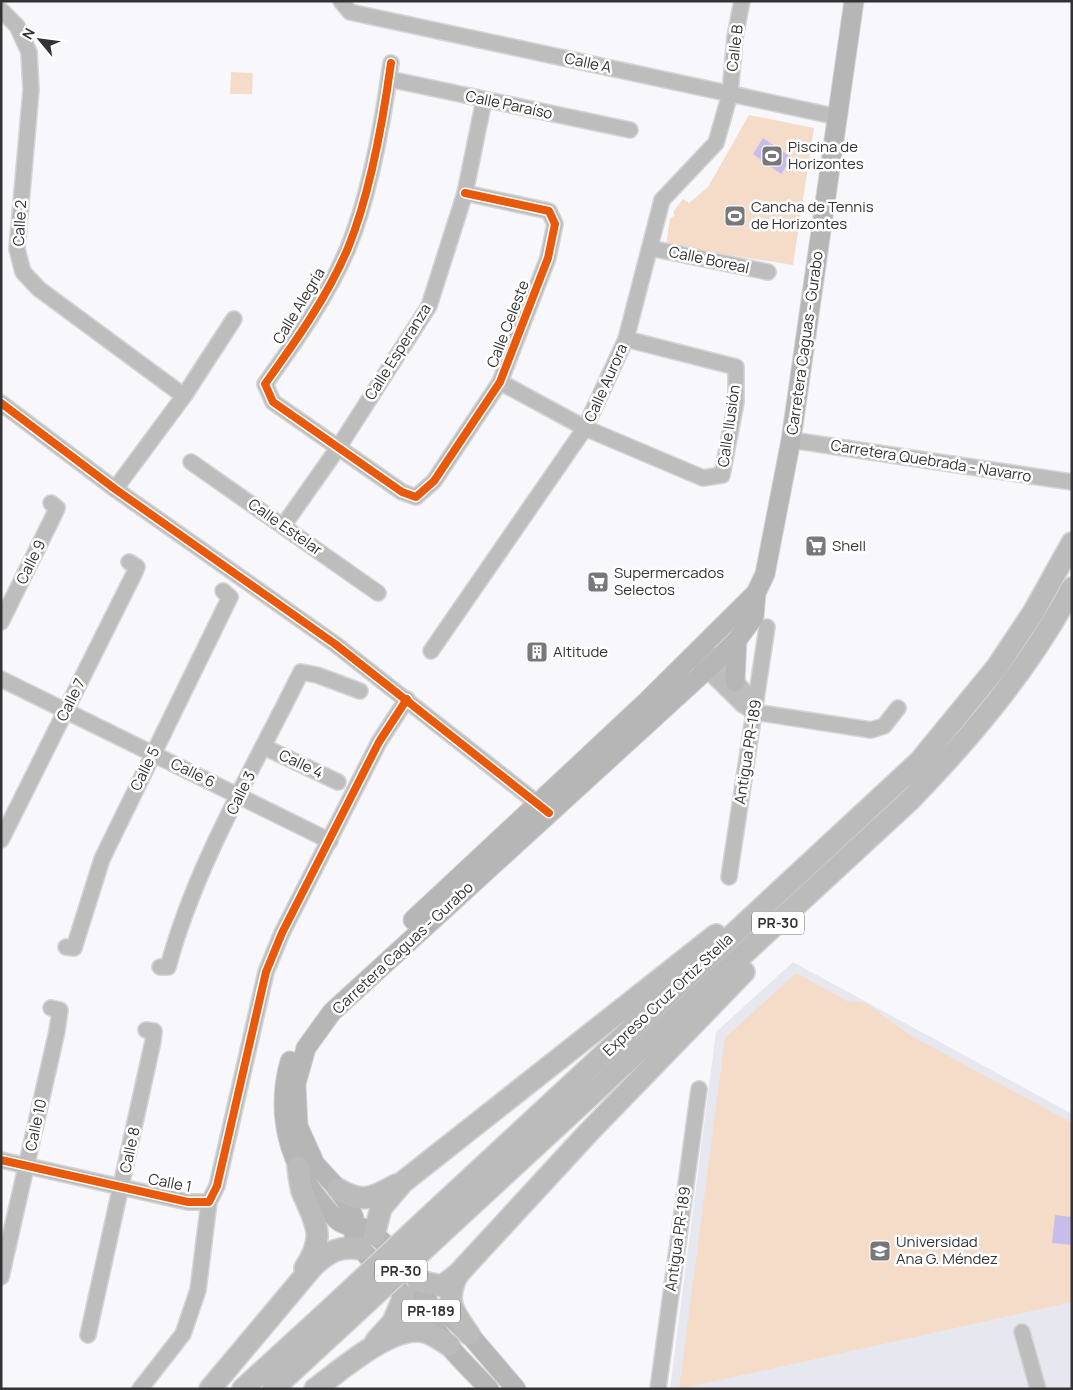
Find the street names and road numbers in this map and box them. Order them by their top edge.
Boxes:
street label: Calle B [721,23,748,73]
street label: Calle A [563,47,614,78]
street label: Calle Paraíso [464,85,555,124]
street label: Calle 2 [8,199,31,247]
street label: Calle Boreal [667,241,751,278]
street label: Carretera Caguas - Gurabo [781,250,828,436]
street label: Calle Alegría [267,264,330,348]
street label: Calle Celeste [481,277,534,371]
street label: Calle Esperanza [360,299,436,404]
street label: Calle Aurora [579,340,632,425]
street label: Calle Ilusión [712,383,745,468]
street label: Carretera Quebrada - Navarro [829,434,1033,487]
street label: Calle Estelar [244,493,327,560]
street label: Calle 9 [11,536,50,588]
street label: Calle 7 [51,675,90,725]
street label: Antigua PR-189 [729,698,766,806]
street label: Calle 5 [125,743,164,794]
street label: Calle 4 [276,744,327,783]
street label: Calle 6 [167,753,219,792]
street label: Calle 3 [221,767,260,818]
street label: Carretera Caguas - Gurabo [328,877,478,1019]
road number: PR-30 [752,911,804,934]
street label: Expreso Cruz Ortiz Stella [598,929,737,1061]
street label: Calle 10 [20,1097,51,1153]
street label: Calle 8 [114,1125,145,1175]
street label: Calle 1 [147,1168,194,1197]
street label: Antigua PR-189 [660,1185,695,1293]
road number: PR-30 [375,1260,427,1282]
road number: PR-189 [402,1300,460,1322]

